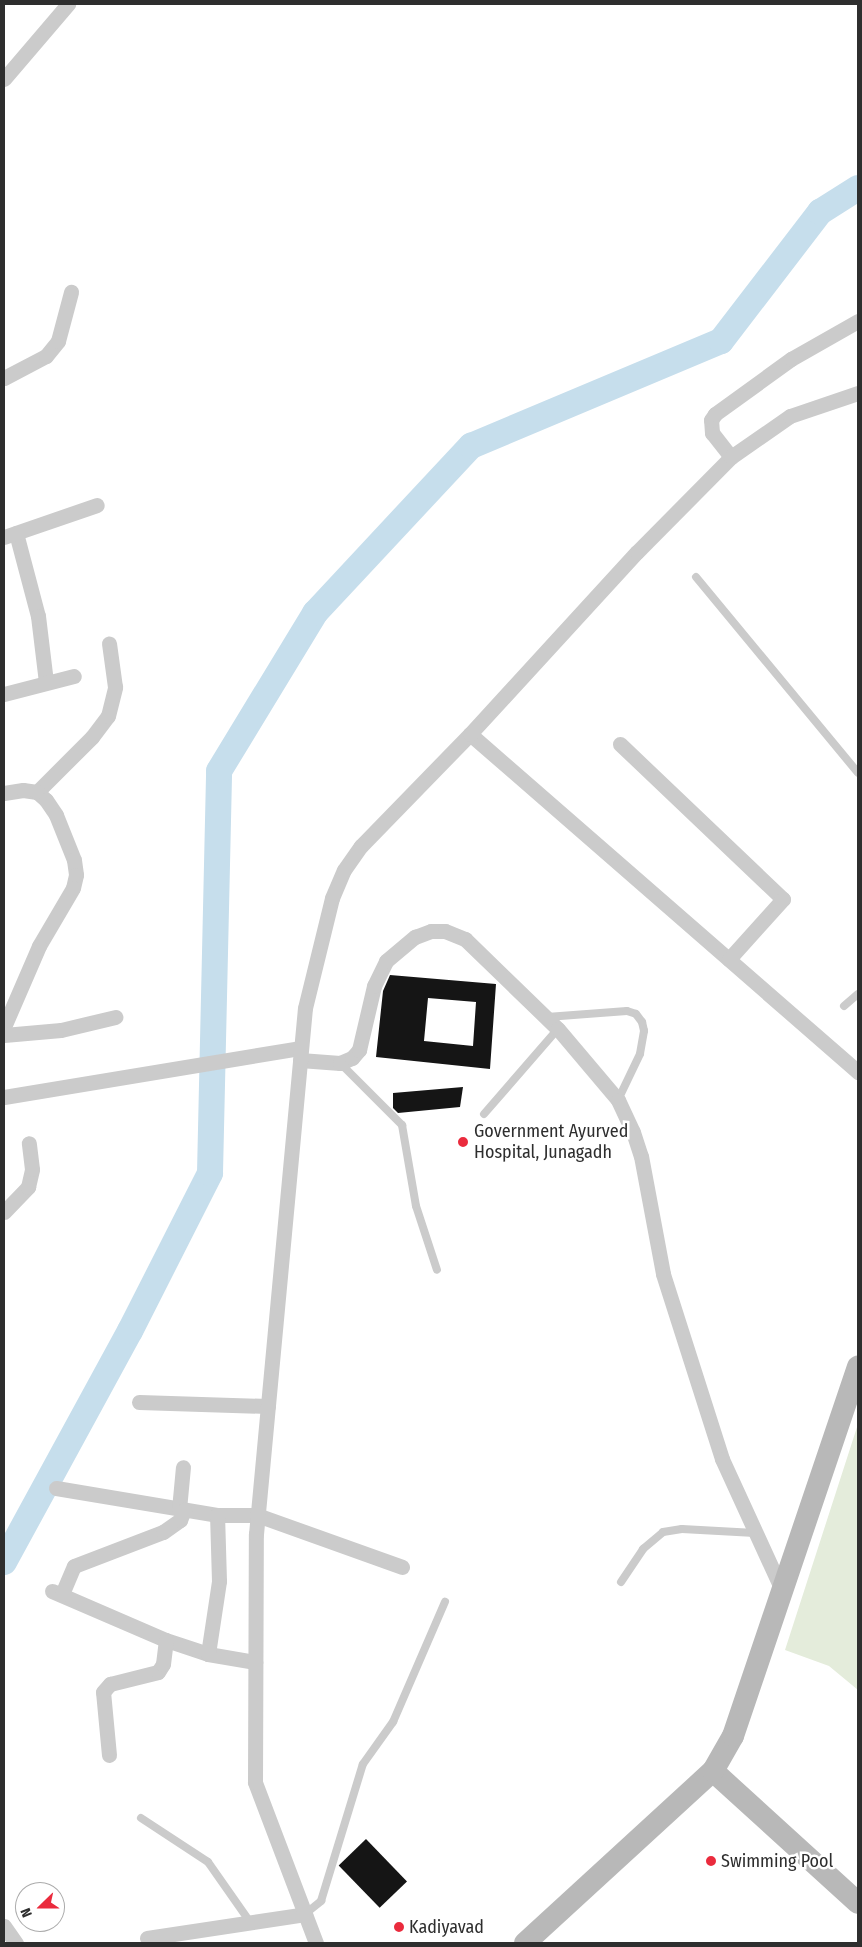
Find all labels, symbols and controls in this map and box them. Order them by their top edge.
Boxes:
place label: Government Ayurved Hospital, Junagadh [474,1121,628,1164]
marker: Government Ayurved Hospital, Junagadh [456,1135,470,1149]
place label: Swimming Pool [721,1850,833,1872]
marker: Swimming Pool [705,1855,717,1867]
north arrow [15,1882,65,1932]
text: N [17,1905,36,1920]
place label: Kadiyavad [409,1916,484,1938]
marker: Kadiyavad [393,1921,405,1933]

